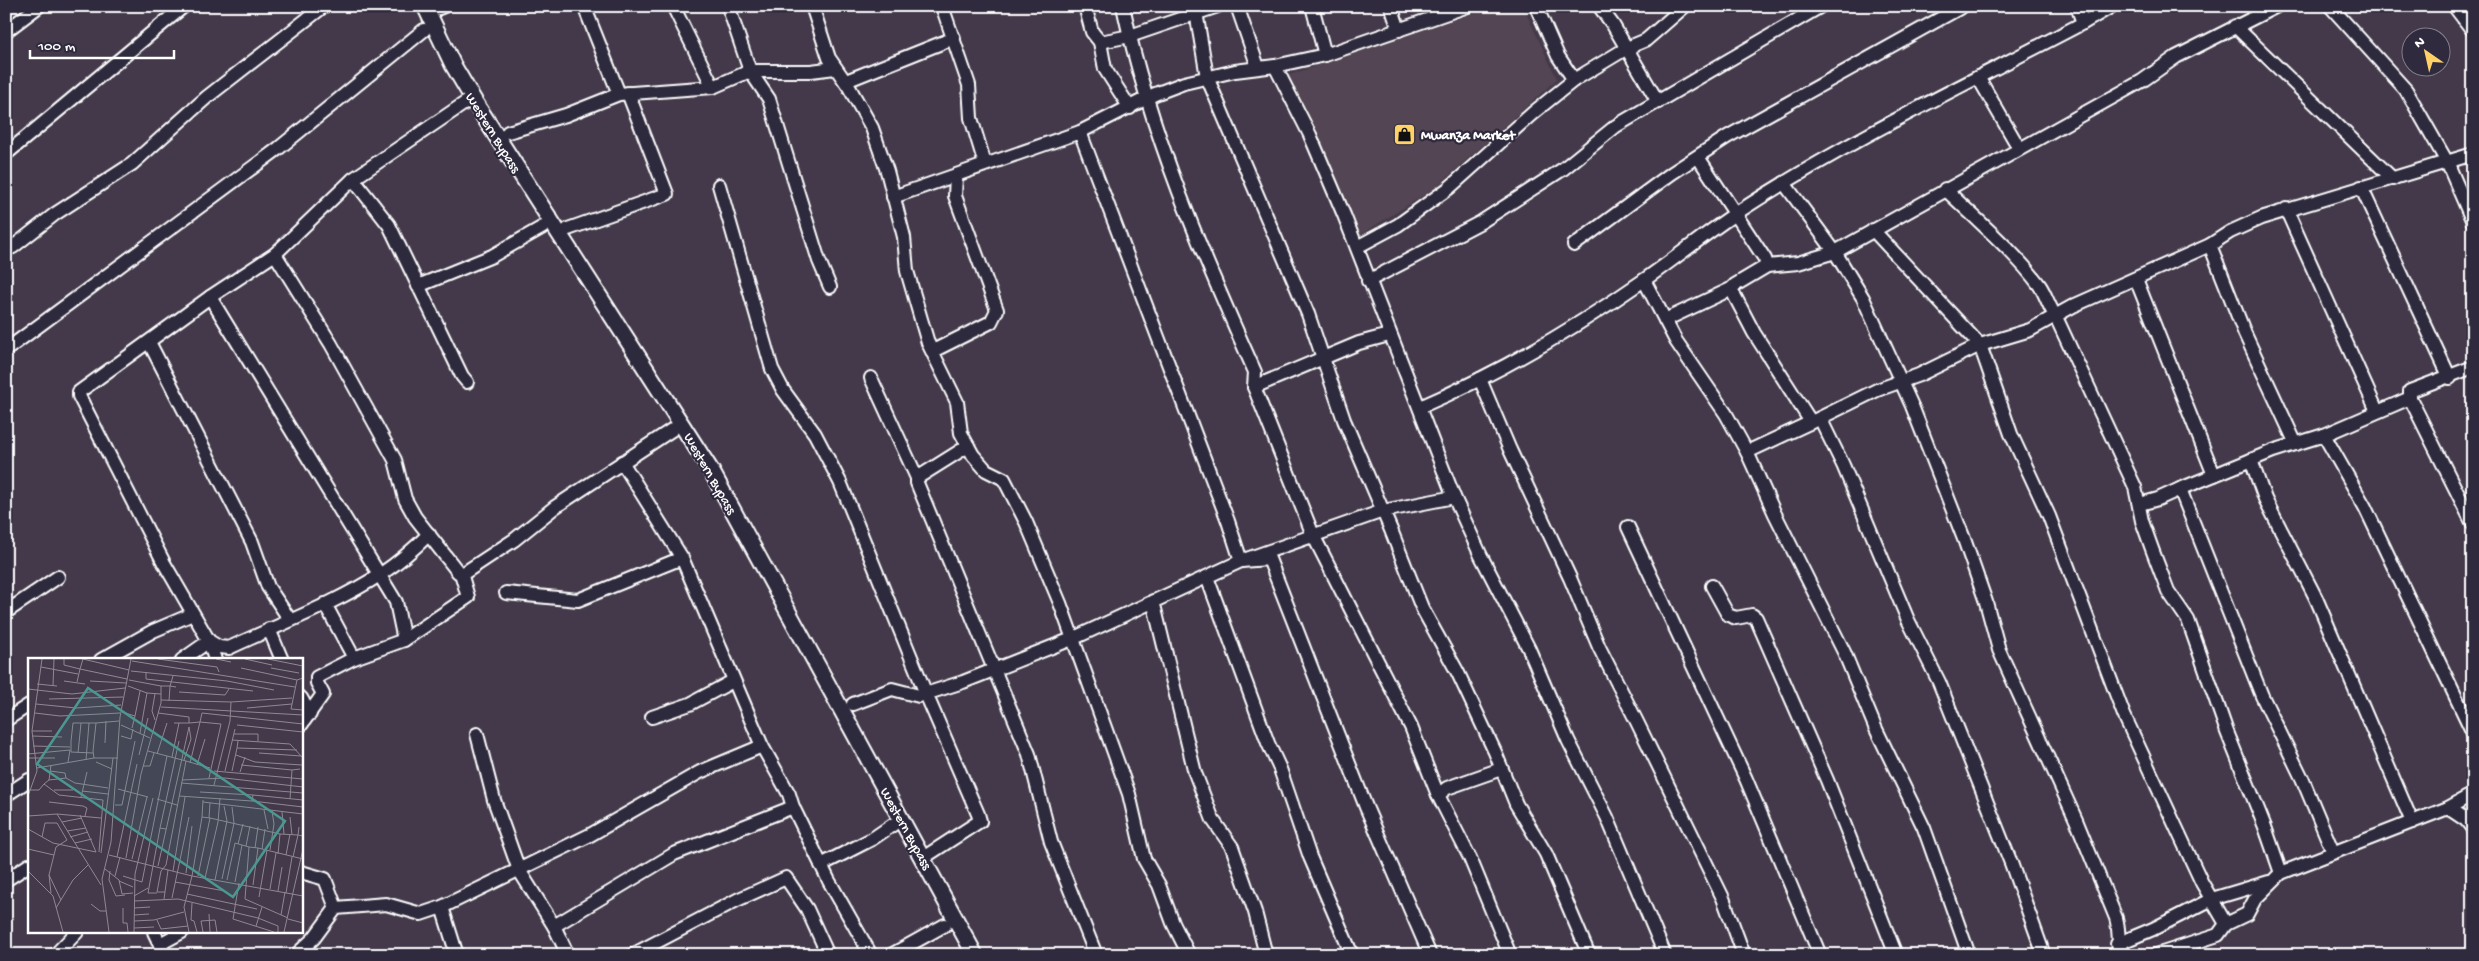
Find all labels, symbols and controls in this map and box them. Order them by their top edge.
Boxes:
scale bar [30,28,174,60]
north arrow [2402,28,2452,78]
text: N [2412,34,2429,53]
text: 100 m [37,38,76,56]
street label: Western Bypass [461,90,524,177]
shop icon: Mwanza Market [1393,122,1417,146]
place label: Mwanza Market [1421,128,1516,145]
street label: Western Bypass [679,431,739,519]
inset map [28,658,302,934]
street label: Western Bypass [875,785,935,874]

